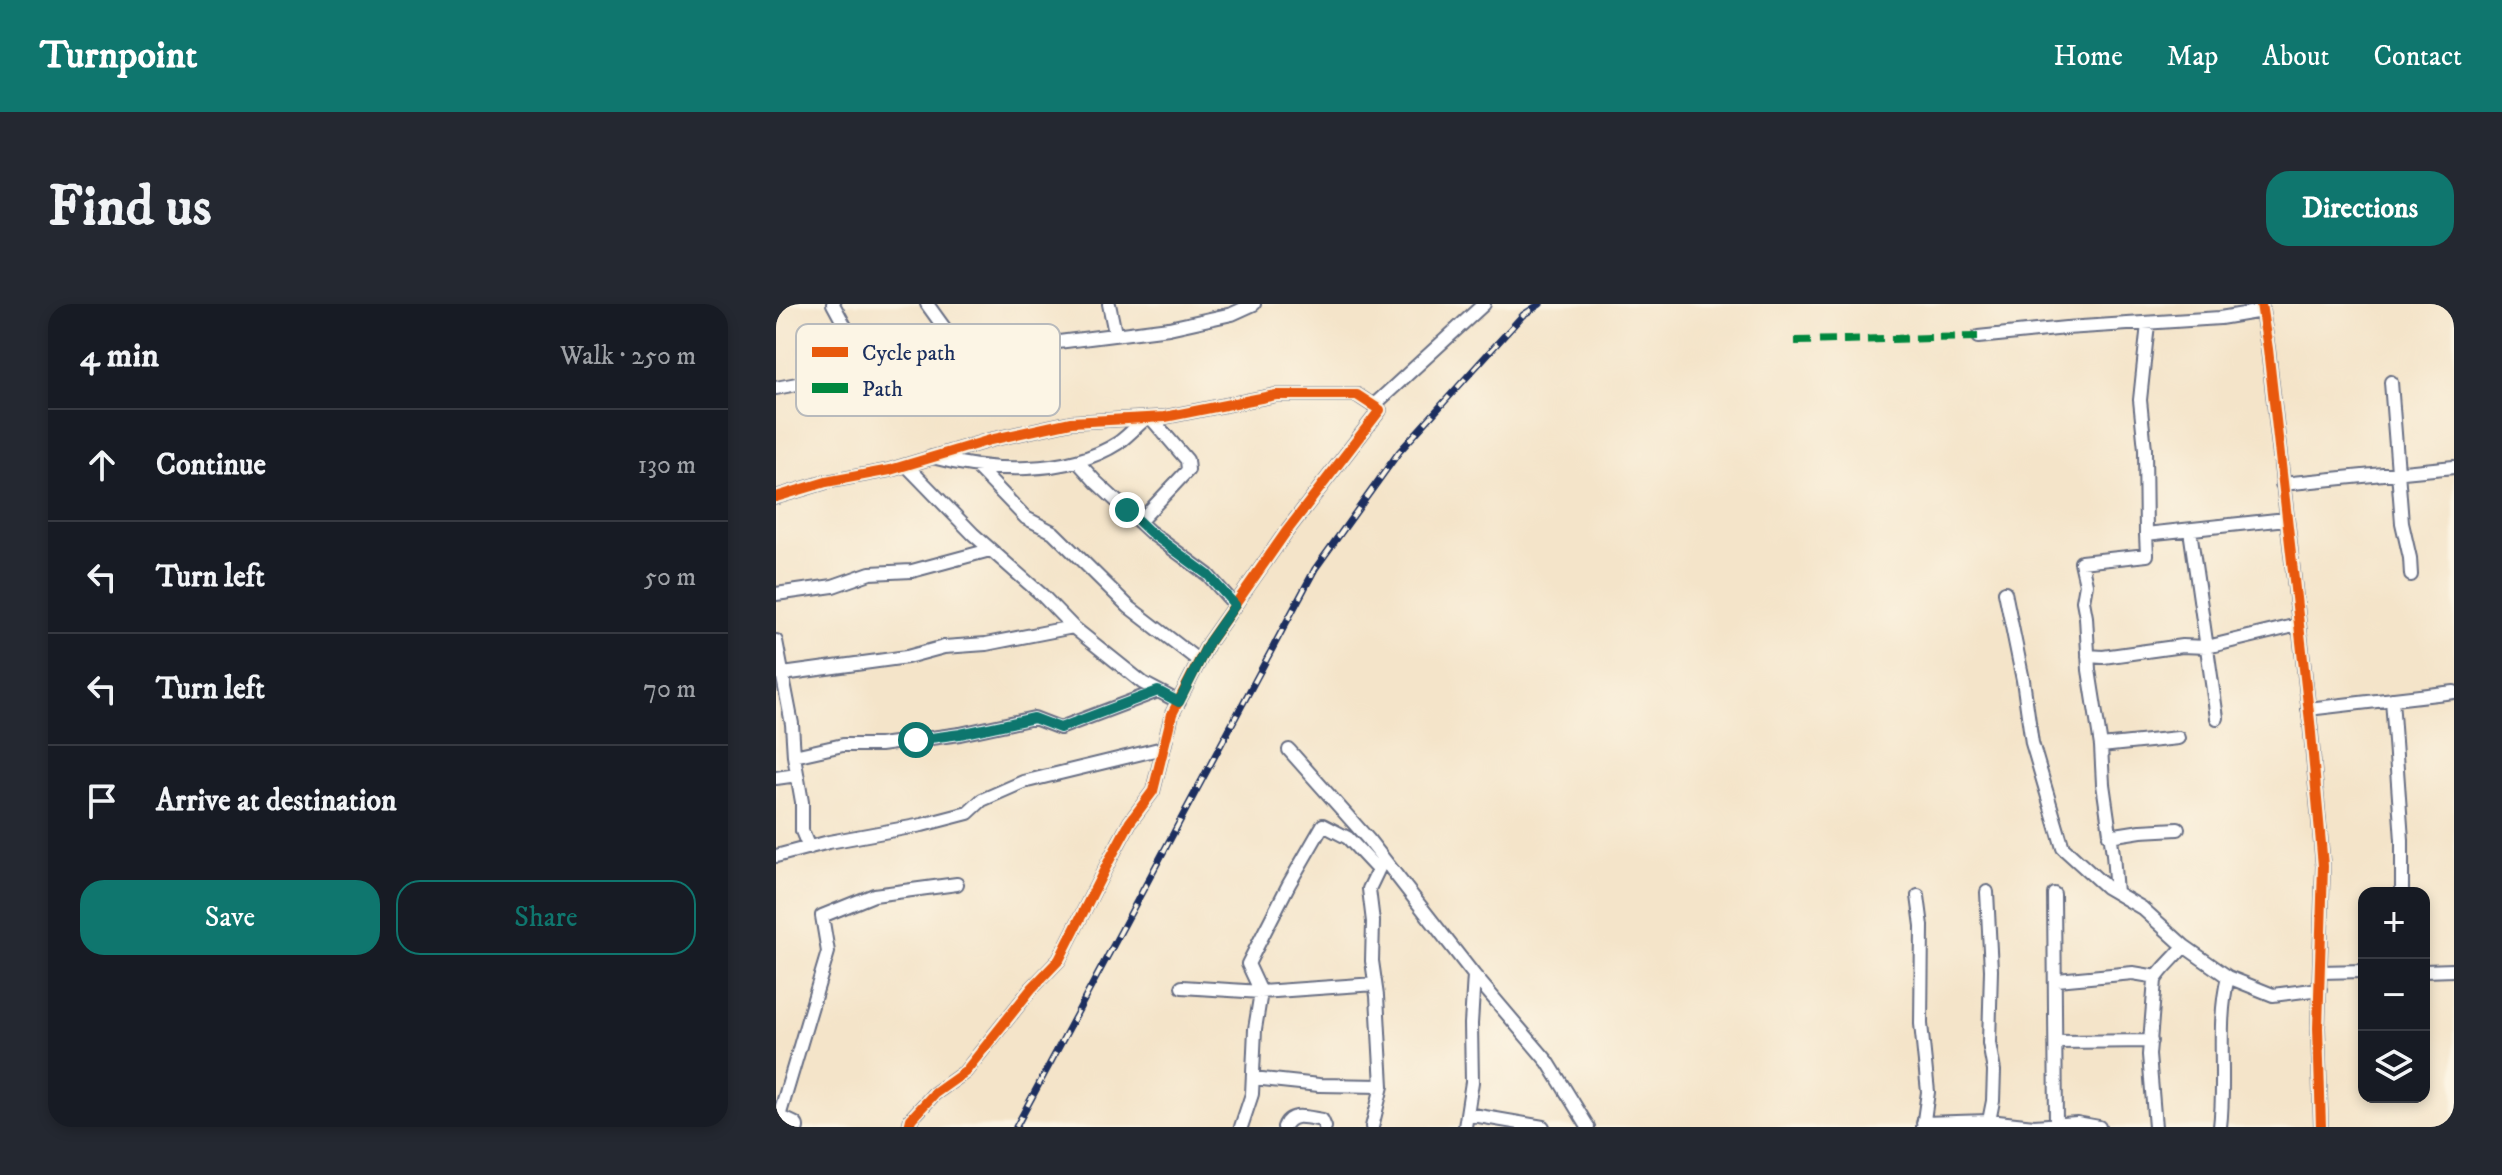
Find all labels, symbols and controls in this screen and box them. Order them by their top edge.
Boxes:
text: Turnpoint [40,32,198,80]
text: Home [2054,39,2123,74]
text: Map [2167,39,2218,74]
text: About [2262,39,2329,74]
text: Contact [2373,39,2462,74]
button: Directions [2266,171,2454,246]
text: Find us [48,173,212,243]
legend [796,324,1060,416]
text: 4 min [80,335,159,377]
text: Walk · 250 m [560,340,696,373]
text: Cycle path [862,340,956,367]
text: Path [862,376,903,403]
icon: ahead [80,443,124,487]
text: Continue [156,447,266,484]
text: 130 m [638,449,696,482]
route end [1109,492,1145,528]
icon: left [80,555,124,599]
text: Turn left [156,559,265,596]
text: 50 m [644,561,696,594]
icon: left [80,667,124,711]
text: Turn left [156,671,265,708]
text: 70 m [643,673,696,706]
route start [898,722,934,758]
icon: arrive [80,779,124,823]
text: Arrive at destination [156,783,397,820]
button: Save [80,880,380,955]
button: Share [396,880,696,955]
map controls [2358,887,2430,1103]
button: + [2358,887,2430,959]
button: − [2358,959,2430,1031]
button: layers [2358,1031,2430,1103]

